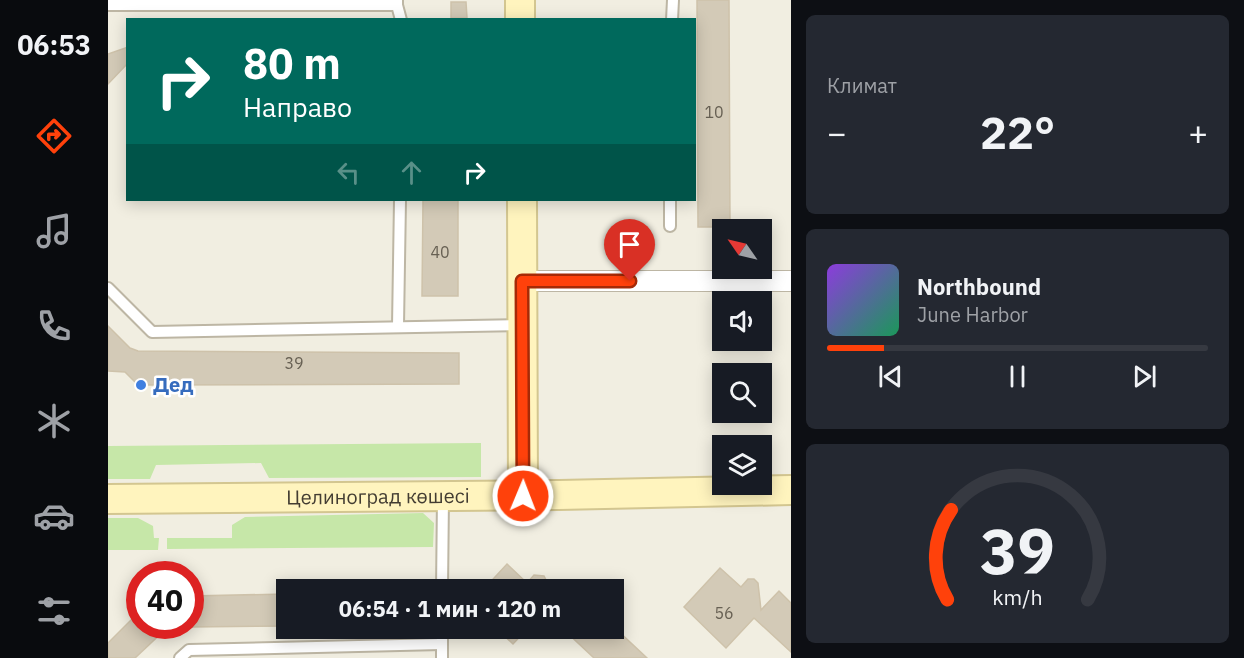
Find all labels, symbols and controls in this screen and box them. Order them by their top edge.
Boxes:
text: 06:53 [17,27,91,62]
text: 80 m [243,36,341,91]
icon: right [144,42,222,120]
text: Климат [827,72,897,99]
text: Направо [243,89,352,124]
house number: 10 [704,102,724,122]
text: 22° [980,103,1055,161]
text: − [827,111,847,154]
text: + [1188,111,1208,154]
icon: directions [33,115,75,157]
icon: left [332,156,365,189]
icon: ahead [395,156,428,189]
icon: right [458,156,491,189]
icon: music [33,210,75,252]
pin [604,219,655,281]
north arrow [712,219,772,279]
map controls [712,219,772,495]
icon: arrive [613,228,646,261]
house number: 40 [430,242,450,262]
text: Northbound [917,272,1041,301]
button: sound [712,291,772,351]
text: June Harbor [917,301,1028,328]
icon: phone [33,305,75,347]
house number: 39 [284,353,304,373]
icon: previous [874,360,907,393]
icon: pause [1001,360,1034,393]
icon: next [1128,360,1161,393]
button: search [712,363,772,423]
place label: Дед [153,371,194,398]
marker: Дед [134,378,148,392]
icon: climate [33,400,75,442]
button: layers [712,435,772,495]
position arrow [491,464,555,528]
street label: Целиноград көшесі [286,482,470,510]
icon: car [33,495,75,537]
text: 39 [980,511,1055,592]
speed limit sign: 40 [126,561,204,639]
text: km/h [992,584,1043,612]
icon: filters [33,590,75,632]
text: 06:54 · 1 мин · 120 m [339,594,561,623]
house number: 56 [714,603,734,623]

